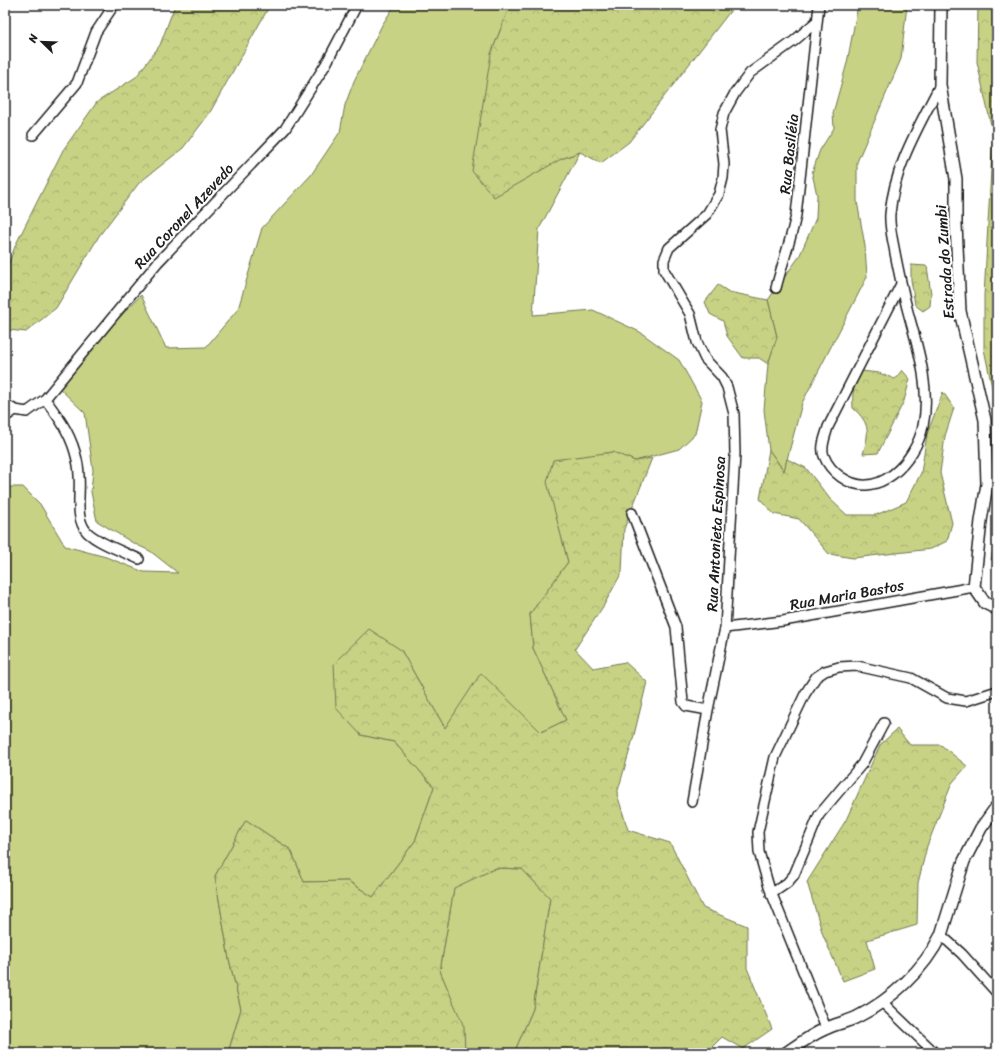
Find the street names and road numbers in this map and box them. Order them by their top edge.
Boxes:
street label: Rua Basiléia [772,112,806,195]
street label: Rua Coronel Azevedo [128,157,241,275]
street label: Estrada do Zumbi [928,203,962,320]
street label: Rua Antonieta Espinosa [699,455,733,613]
street label: Rua Maria Bastos [788,572,906,618]

